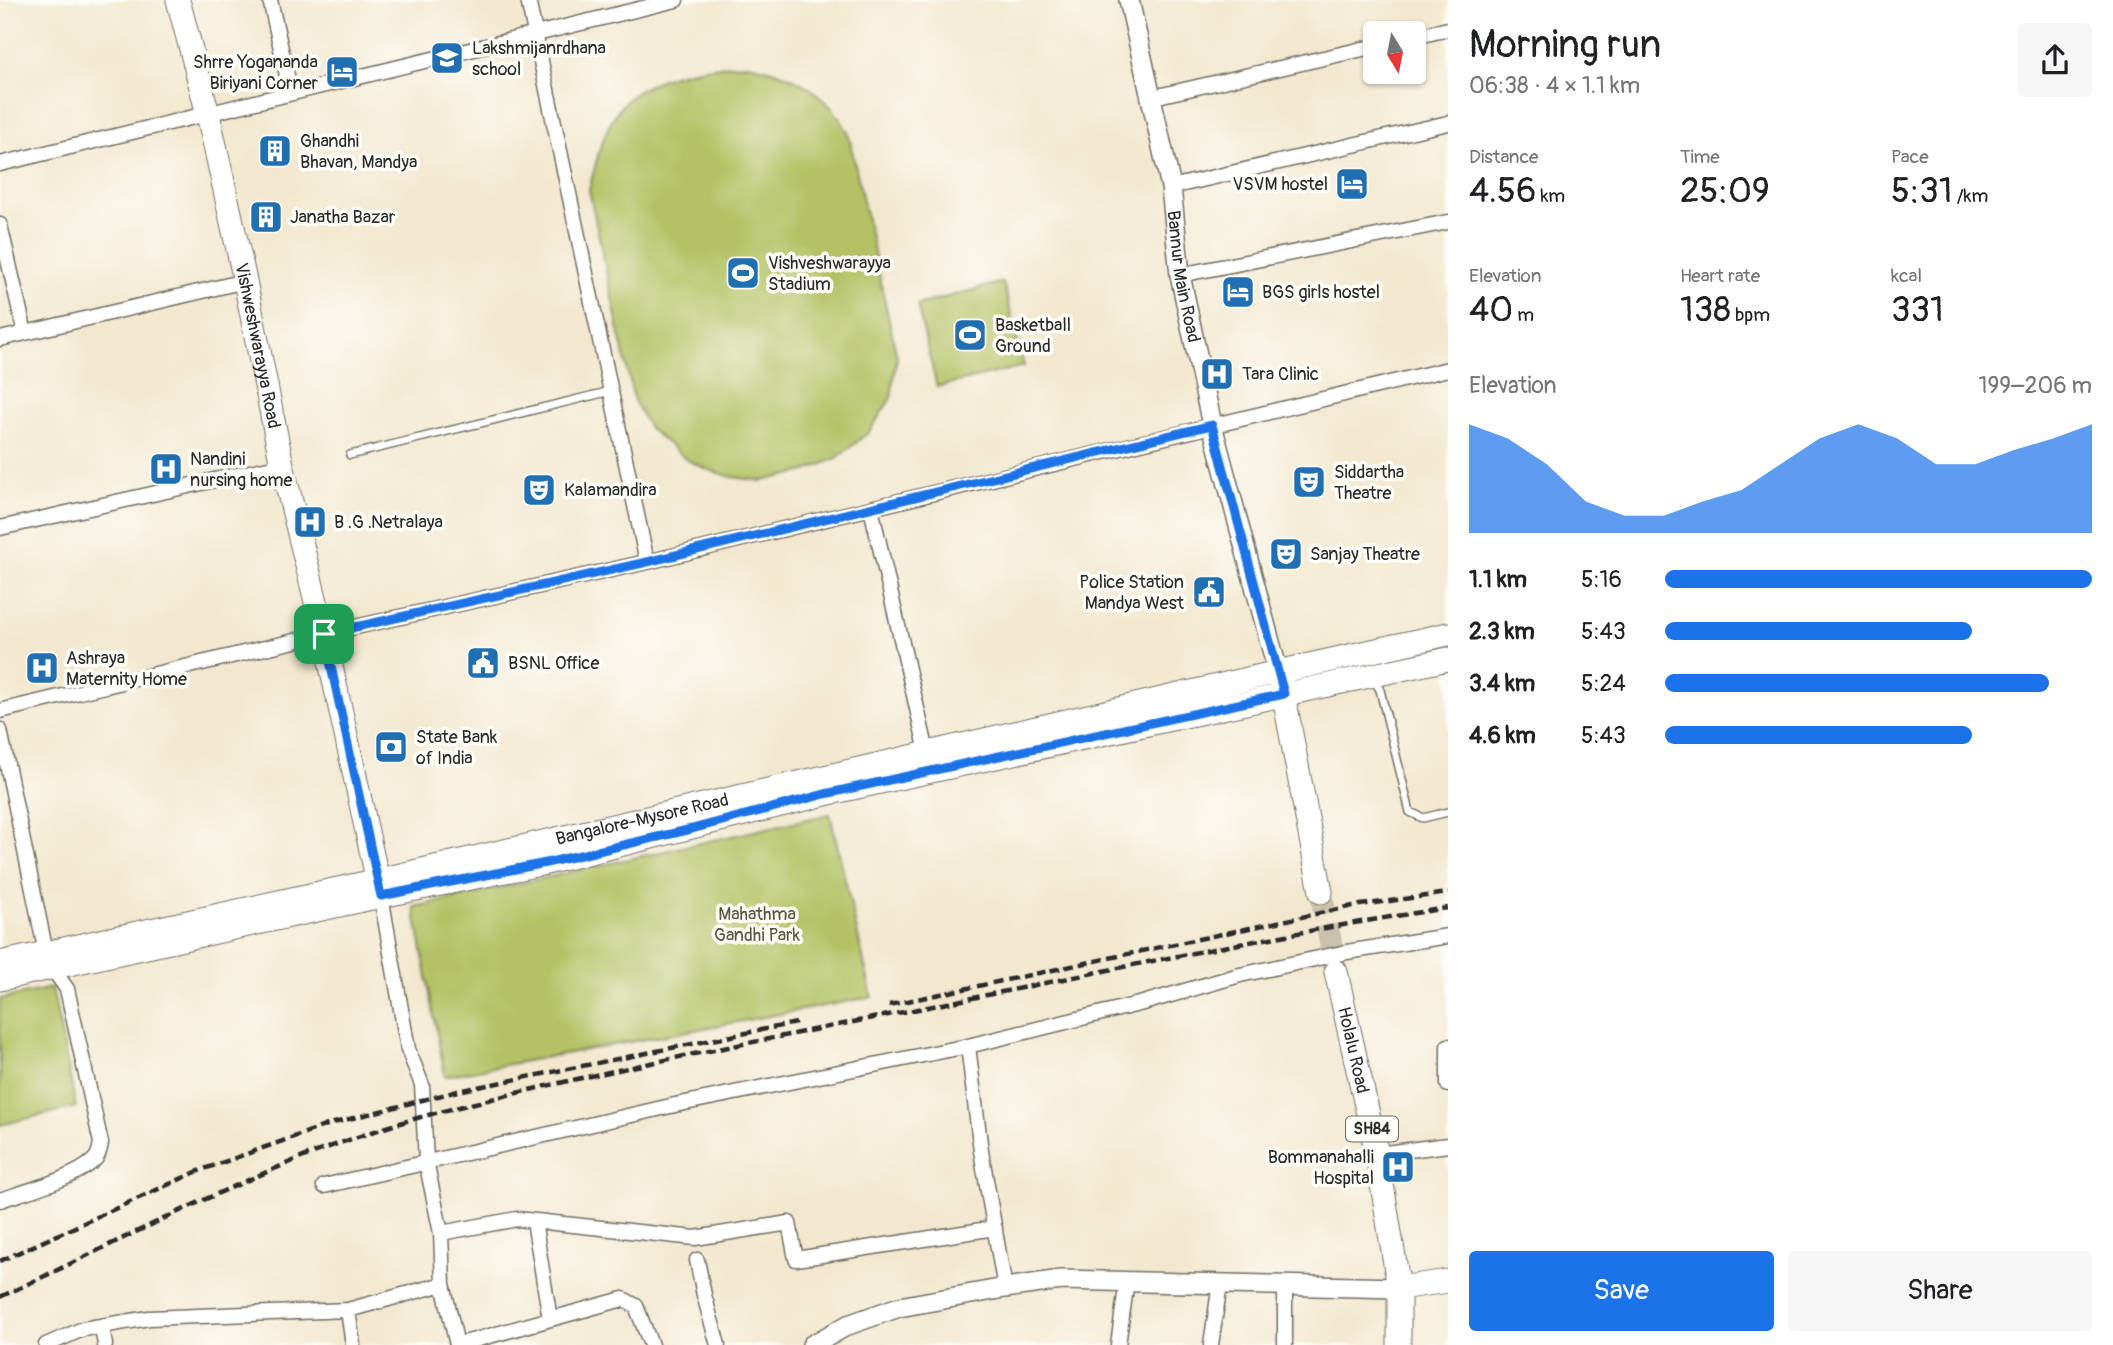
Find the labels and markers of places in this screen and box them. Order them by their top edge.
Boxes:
place label: Lakshmijanrdhana school [472,37,606,81]
school or university icon: Lakshmijanrdhana school [428,39,466,77]
place label: Shrre Yogananda Biriyani Corner [193,51,319,95]
hotel icon: Shrre Yogananda Biriyani Corner [323,53,361,91]
place label: Ghandhi Bhavan, Mandya [300,130,417,174]
building icon: Ghandhi Bhavan, Mandya [256,132,294,170]
hotel icon: VSVM hostel [1333,165,1371,203]
place label: VSVM hostel [1233,173,1328,196]
building icon: Janatha Bazar [247,198,285,236]
place label: Janatha Bazar [290,206,396,229]
place label: Vishveshwarayya Stadium [768,252,891,296]
sports icon: Vishveshwarayya Stadium [724,254,762,292]
hotel icon: BGS girls hostel [1219,273,1257,311]
place label: BGS girls hostel [1262,281,1380,304]
place label: Basketball Ground [995,314,1071,358]
sports icon: Basketball Ground [951,316,989,354]
hospital icon: Tara Clinic [1198,355,1236,393]
place label: Tara Clinic [1242,363,1319,386]
place label: Nandini nursing home [190,448,292,492]
hospital icon: Nandini nursing home [147,450,185,488]
place label: Siddartha Theatre [1334,461,1404,505]
theatre icon: Siddartha Theatre [1290,463,1328,501]
theatre icon: Kalamandira [520,471,558,509]
place label: Kalamandira [564,479,657,502]
hospital icon: B .G .Netralaya [291,503,329,541]
place label: B .G .Netralaya [334,511,443,534]
theatre icon: Sanjay Theatre [1267,535,1305,573]
place label: Sanjay Theatre [1310,543,1420,566]
place label: Police Station Mandya West [1079,571,1185,615]
public building icon: Police Station Mandya West [1190,573,1228,611]
pin [294,604,354,664]
public building icon: BSNL Office [464,644,502,682]
place label: Ashraya Maternity Home [66,647,187,691]
hospital icon: Ashraya Maternity Home [23,649,61,687]
place label: BSNL Office [508,652,599,675]
place label: State Bank of India [416,726,498,770]
bank icon: State Bank of India [372,728,410,766]
place label: Bommanahalli Hospital [1268,1146,1374,1190]
hospital icon: Bommanahalli Hospital [1379,1148,1417,1186]

